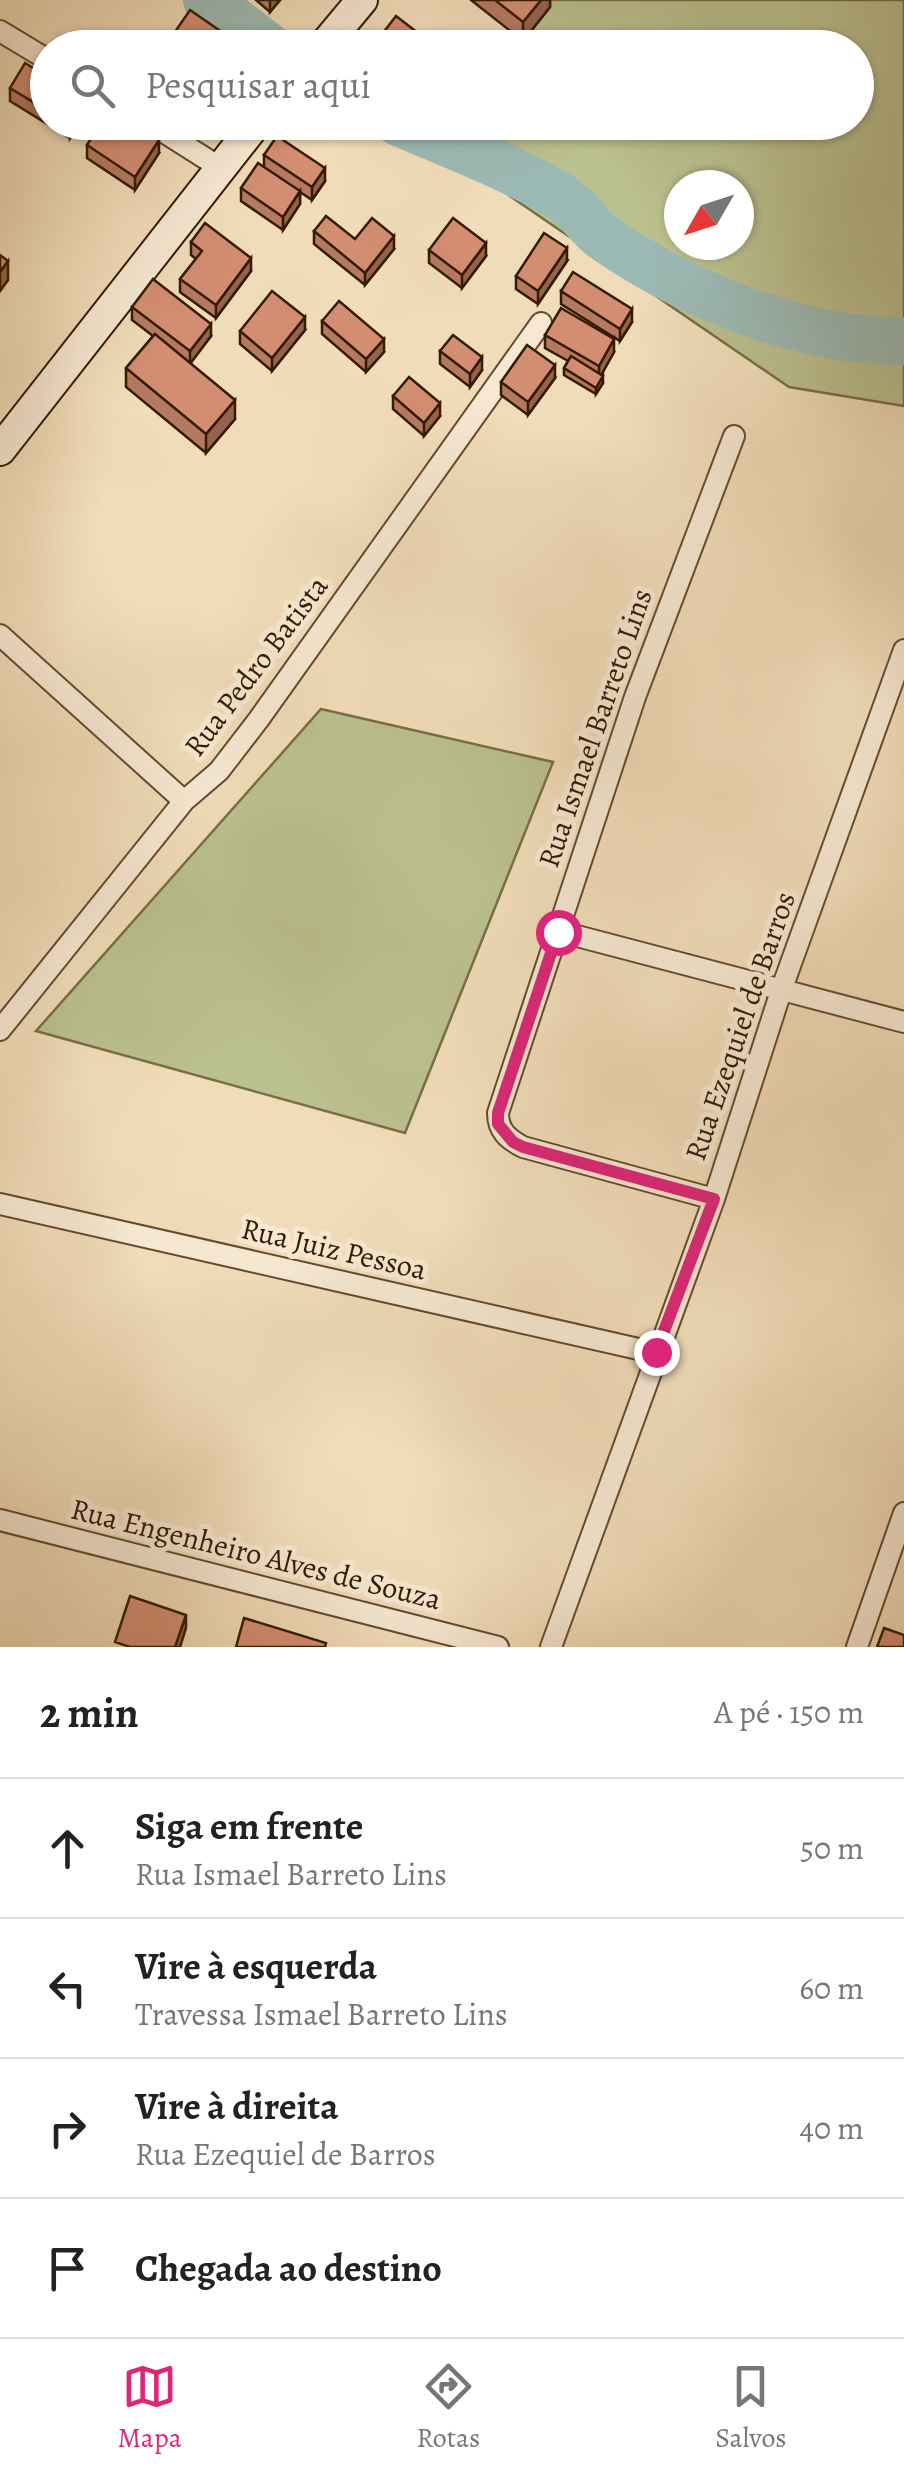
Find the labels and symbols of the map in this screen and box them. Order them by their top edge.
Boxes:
north arrow [664,170,754,260]
street label: Rua Pedro Batista [175,567,337,765]
street label: Rua Ismael Barreto Lins [528,583,662,873]
street label: Rua Ezequiel de Barros [675,886,805,1166]
route start [536,910,582,956]
street label: Rua Juiz Pessoa [238,1208,430,1290]
route end [634,1330,680,1376]
street label: Rua Engenheiro Alves de Souza [67,1489,445,1619]

